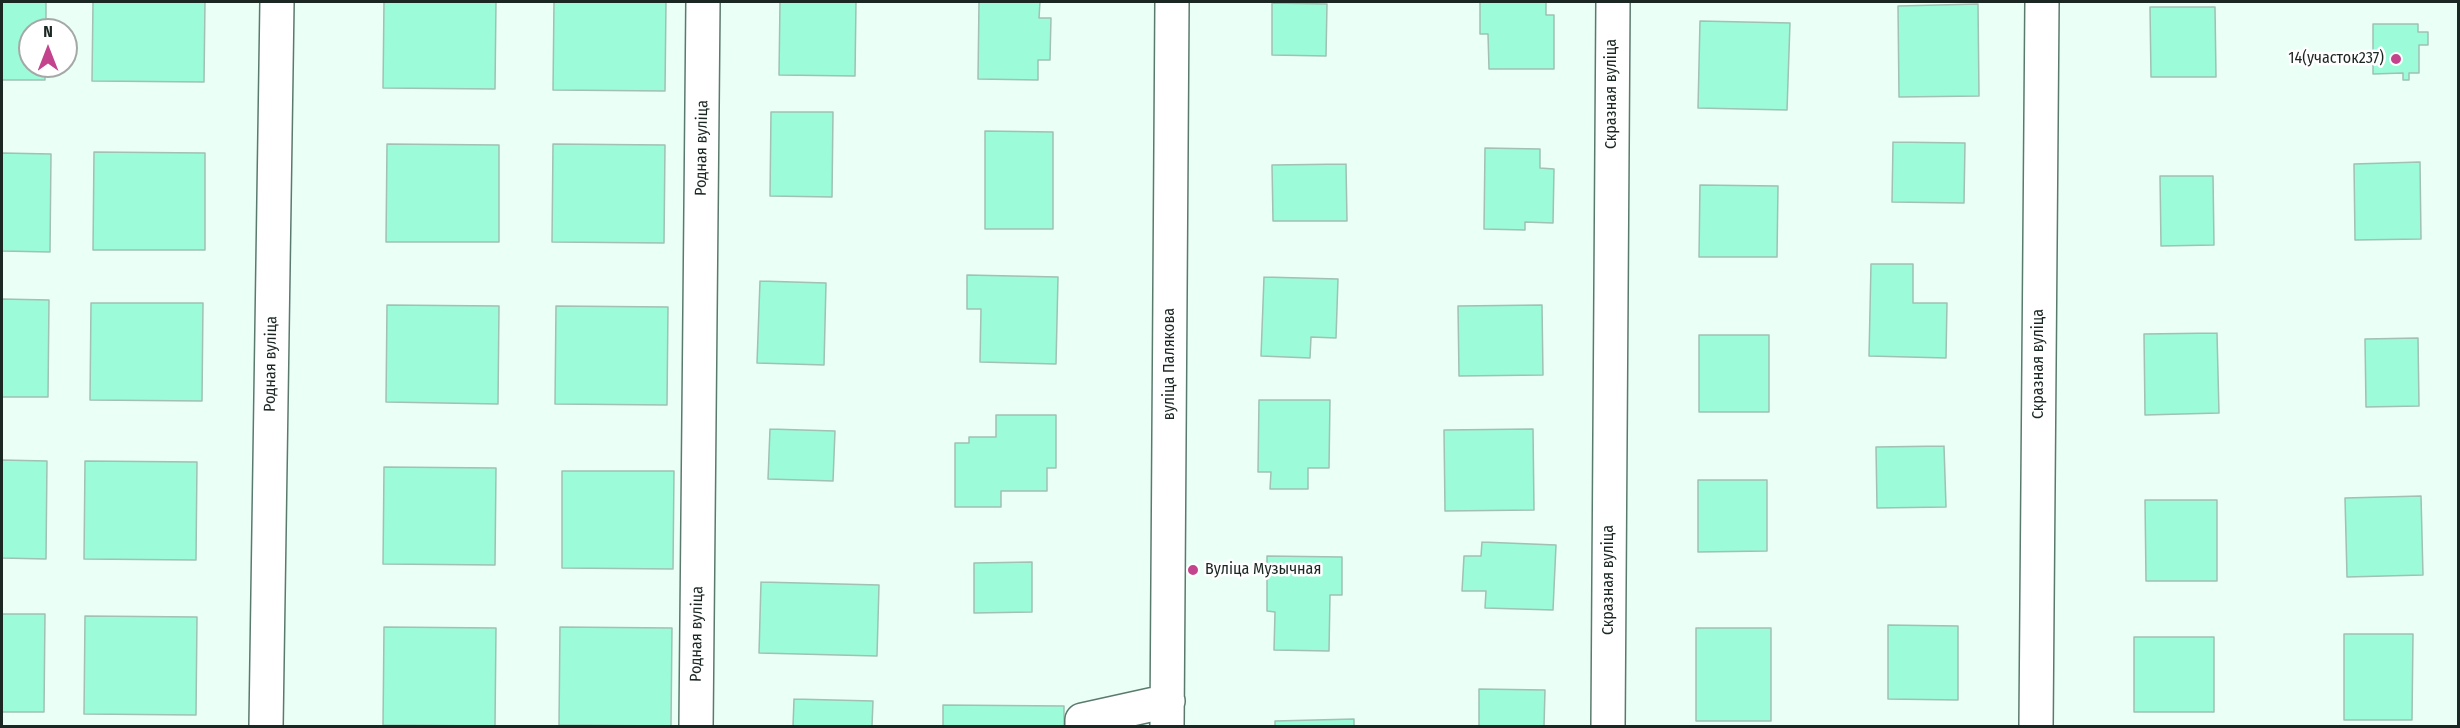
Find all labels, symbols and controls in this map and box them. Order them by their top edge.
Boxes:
north arrow [18,18,78,78]
text: N [43,22,53,41]
street label: Скразная вуліца [1602,39,1622,149]
place label: 14(участок237) [2288,49,2384,69]
marker: 14(участок237) [2389,52,2403,66]
street label: Родная вуліца [692,100,712,196]
street label: вуліца Палякова [1160,308,1180,420]
street label: Скразная вуліца [2029,309,2049,419]
street label: Родная вуліца [261,316,281,412]
street label: Скразная вуліца [1599,525,1619,635]
place label: Вуліца Музычная [1205,560,1321,580]
marker: Вуліца Музычная [1186,563,1200,577]
street label: Родная вуліца [687,586,707,682]

